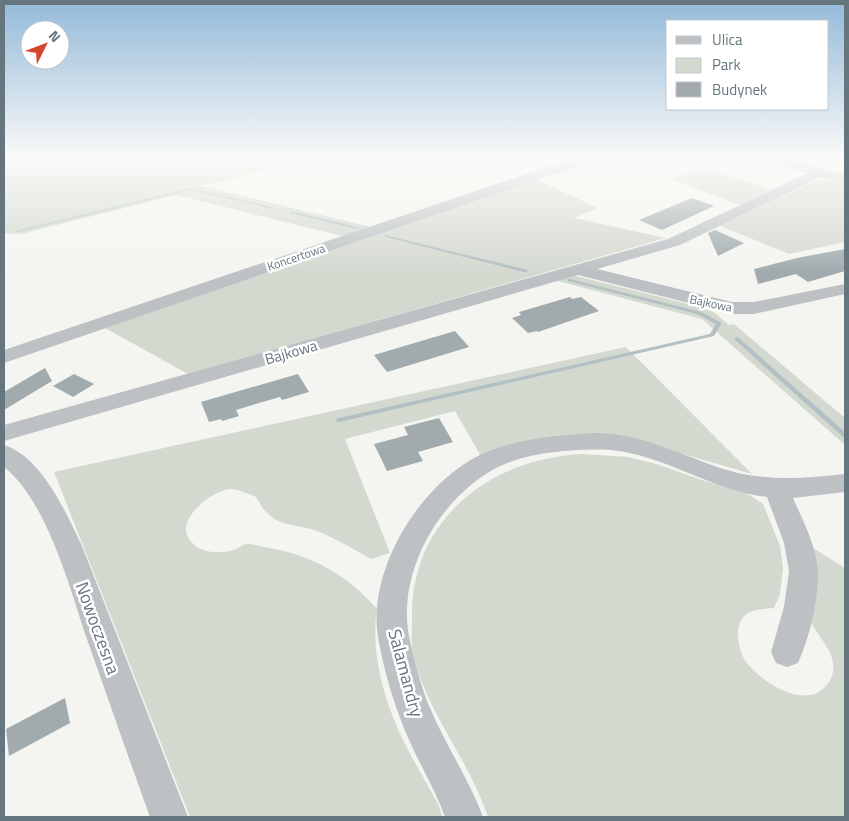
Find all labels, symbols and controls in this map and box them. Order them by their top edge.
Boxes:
north arrow [20,20,70,70]
legend [666,20,829,110]
text: N [44,25,66,47]
text: Ulica [712,28,743,51]
text: Park [712,53,741,76]
text: Budynek [712,78,767,101]
street label: Koncertowa [264,238,328,276]
street label: Bajkowa [688,289,734,317]
street label: Bajkowa [262,333,320,370]
street label: Nowoczesna [69,578,127,678]
street label: Salamandry [381,626,431,720]

